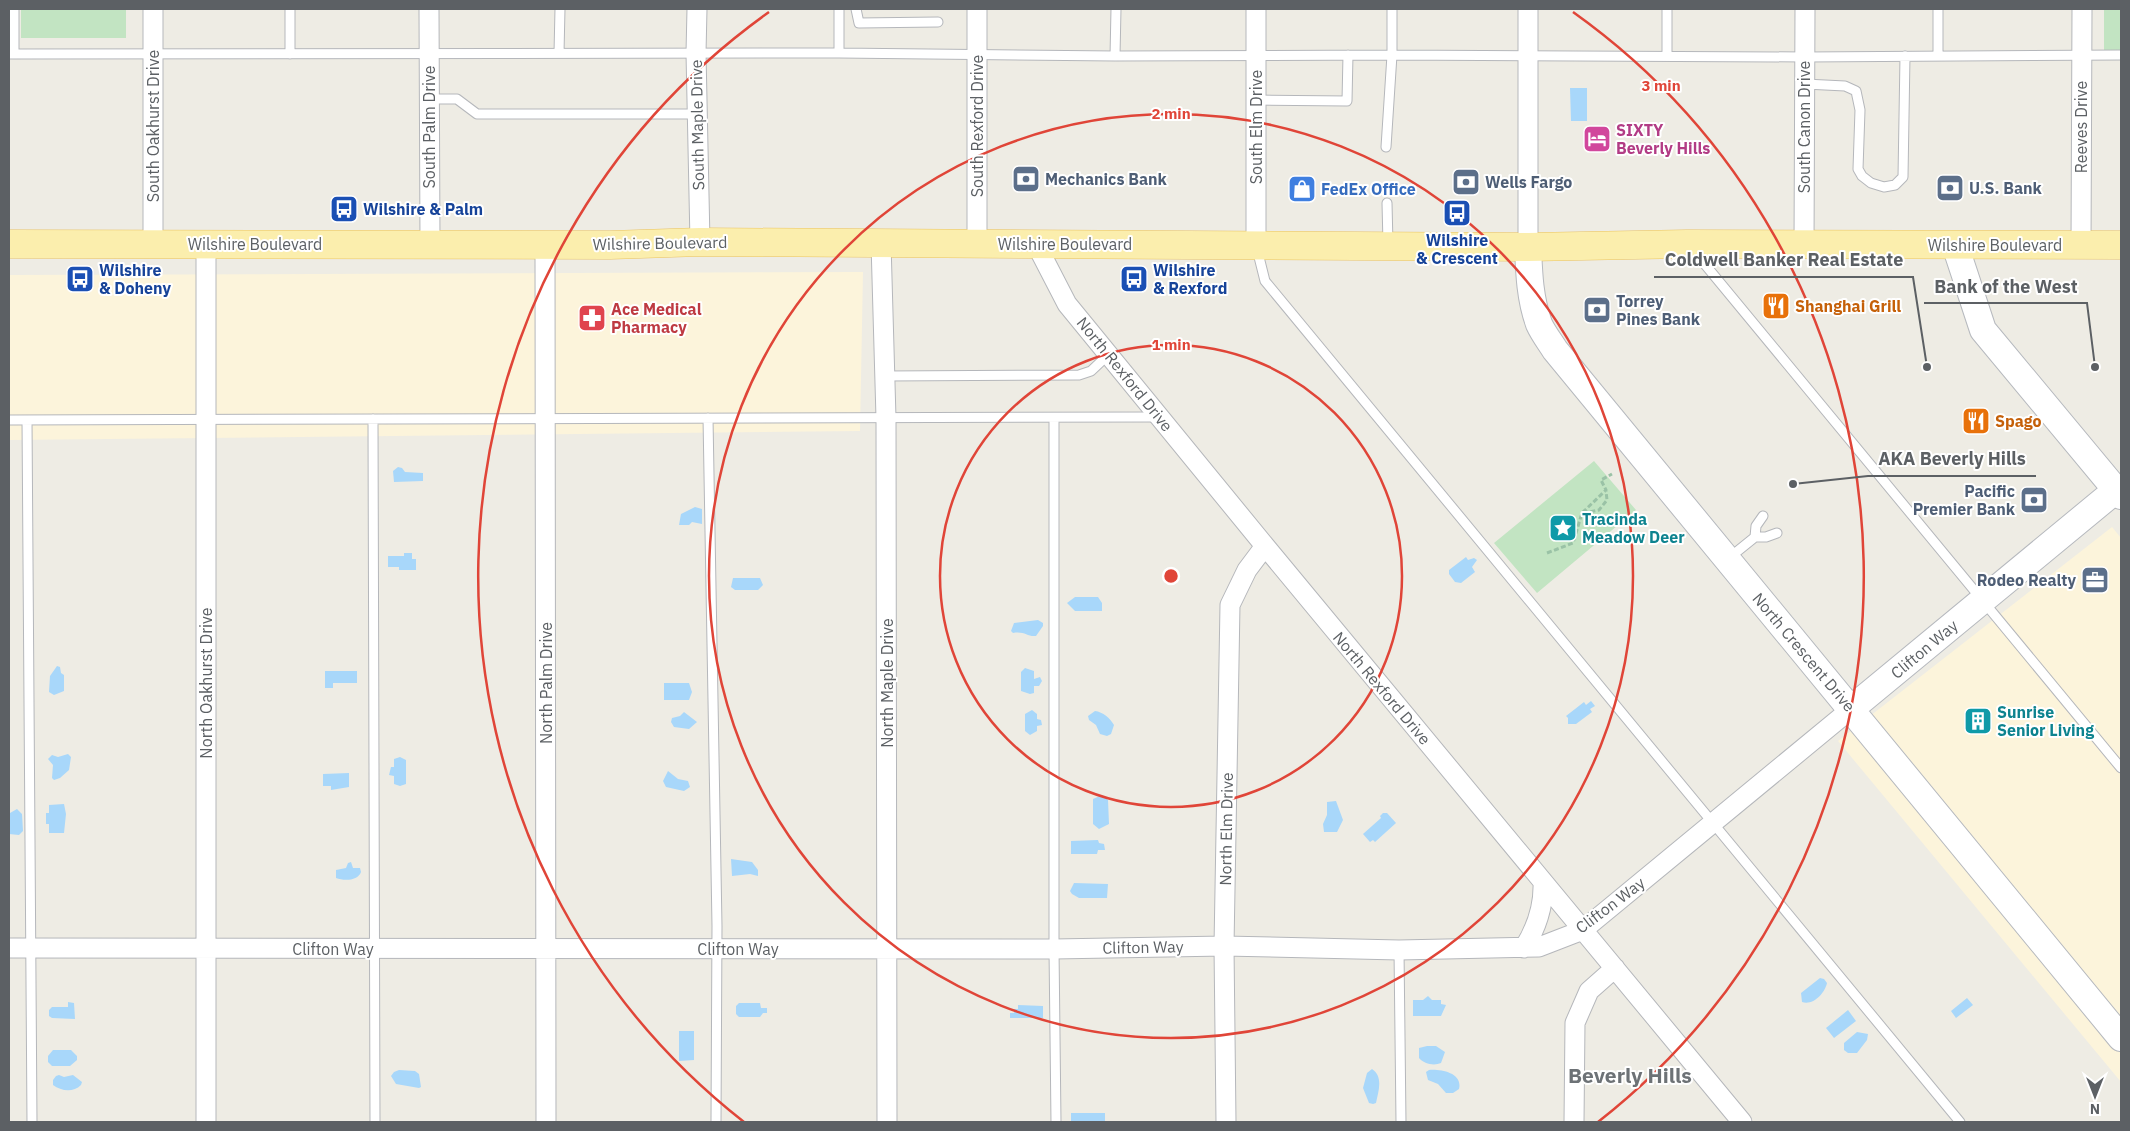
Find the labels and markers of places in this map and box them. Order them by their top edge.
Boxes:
place label: SIXTY Beverly Hills [1616,120,1710,158]
hotel icon: SIXTY Beverly Hills [1582,124,1612,154]
bank icon: Mechanics Bank [1011,164,1041,194]
bank icon: Wells Fargo [1451,167,1481,197]
place label: Mechanics Bank [1045,169,1168,189]
place label: Wells Fargo [1485,172,1572,192]
bank icon: U.S. Bank [1935,173,1965,203]
shop icon: FedEx Office [1287,174,1317,204]
place label: U.S. Bank [1969,178,2043,198]
place label: FedEx Office [1321,179,1416,199]
bus stop icon: Wilshire & Palm [329,194,359,224]
bus stop icon: Wilshire & Crescent [1442,198,1472,228]
place label: Wilshire & Palm [363,199,483,219]
place label: Wilshire & Crescent [1416,230,1498,268]
callout: Coldwell Banker Real Estate [1654,244,1913,277]
place label: Wilshire & Doheny [99,260,171,298]
place label: Wilshire & Rexford [1153,260,1227,298]
bus stop icon: Wilshire & Doheny [65,264,95,294]
bus stop icon: Wilshire & Rexford [1119,264,1149,294]
callout: Bank of the West [1924,270,2087,303]
place label: Torrey Pines Bank [1616,291,1701,329]
restaurant icon: Shanghai Grill [1761,291,1791,321]
bank icon: Torrey Pines Bank [1582,295,1612,325]
place label: Shanghai Grill [1795,296,1901,316]
place label: Ace Medical Pharmacy [611,299,702,337]
pharmacy icon: Ace Medical Pharmacy [577,303,607,333]
restaurant icon: Spago [1961,406,1991,436]
place label: Spago [1995,411,2042,431]
callout: AKA Beverly Hills [1868,443,2036,476]
place label: Pacific Premier Bank [1913,481,2016,519]
bank icon: Pacific Premier Bank [2019,485,2049,515]
place label: Tracinda Meadow Deer [1582,509,1685,547]
place icon: Tracinda Meadow Deer [1548,513,1578,543]
office icon: Rodeo Realty [2080,565,2110,595]
centre of rings [1162,567,1180,585]
place label: Rodeo Realty [1977,570,2076,590]
place label: Sunrise Senior Living [1997,702,2094,740]
building icon: Sunrise Senior Living [1963,706,1993,736]

